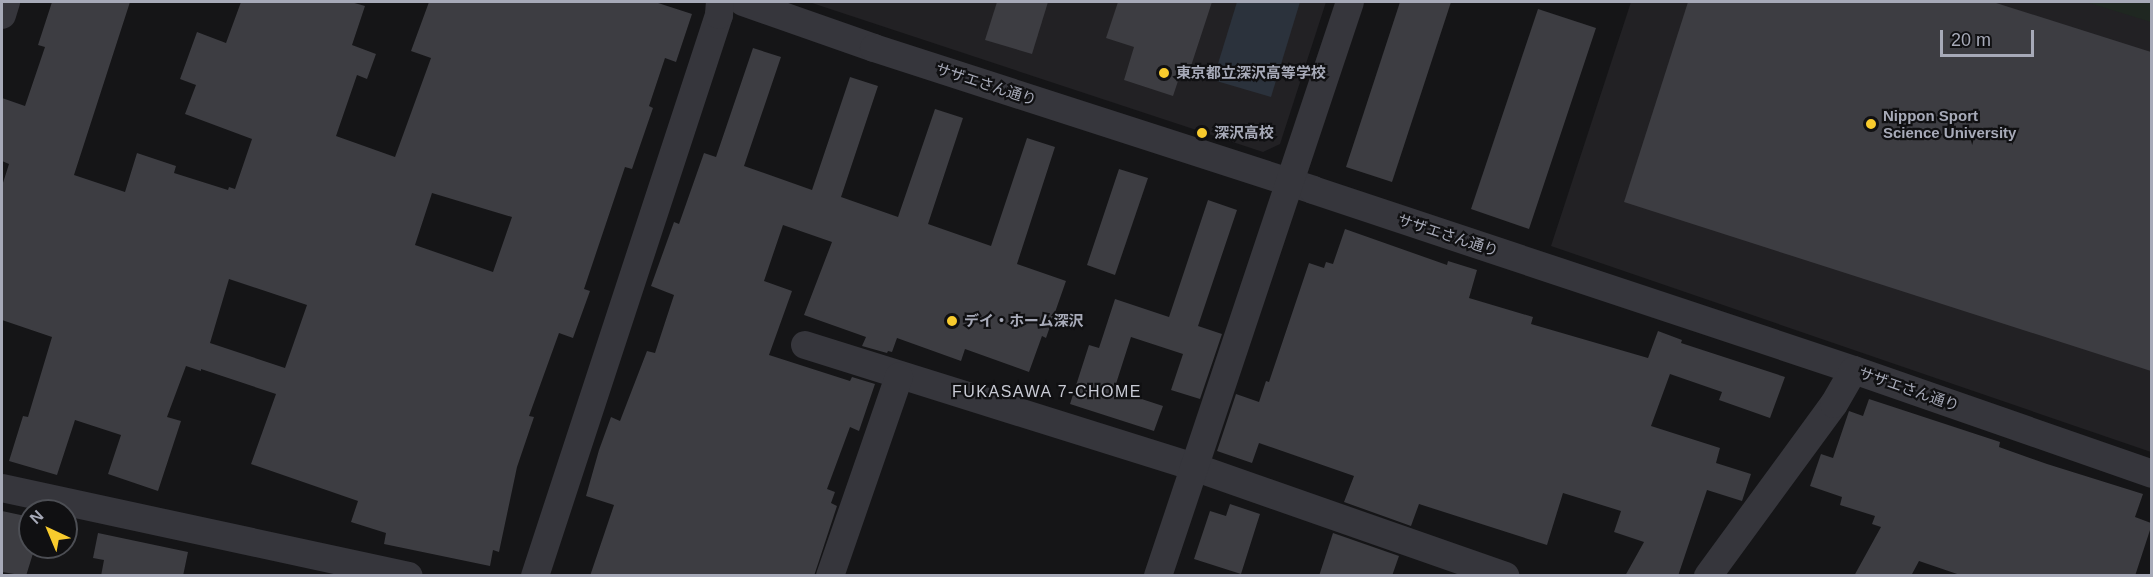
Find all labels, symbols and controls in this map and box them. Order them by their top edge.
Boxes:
scale bar [1943,18,2038,56]
text: 20 m [1951,30,1991,50]
street label: サザエさん通り [933,59,1039,109]
place label: 東京都立深沢高等学校 [1176,64,1326,82]
marker: 東京都立深沢高等学校 [1157,66,1171,80]
place label: Nippon Sport Science University [1883,106,2016,141]
marker: Nippon Sport Science University [1864,117,1878,131]
place label: 深沢高校 [1214,124,1274,142]
marker: 深沢高校 [1195,126,1209,140]
street label: サザエさん通り [1395,210,1501,260]
place label: デイ・ホーム深沢 [964,312,1084,330]
marker: デイ・ホーム深沢 [945,314,959,328]
street label: サザエさん通り [1856,363,1962,415]
district label: FUKASAWA 7-CHOME [952,382,1142,402]
north arrow [18,499,78,559]
text: N [26,507,47,527]

